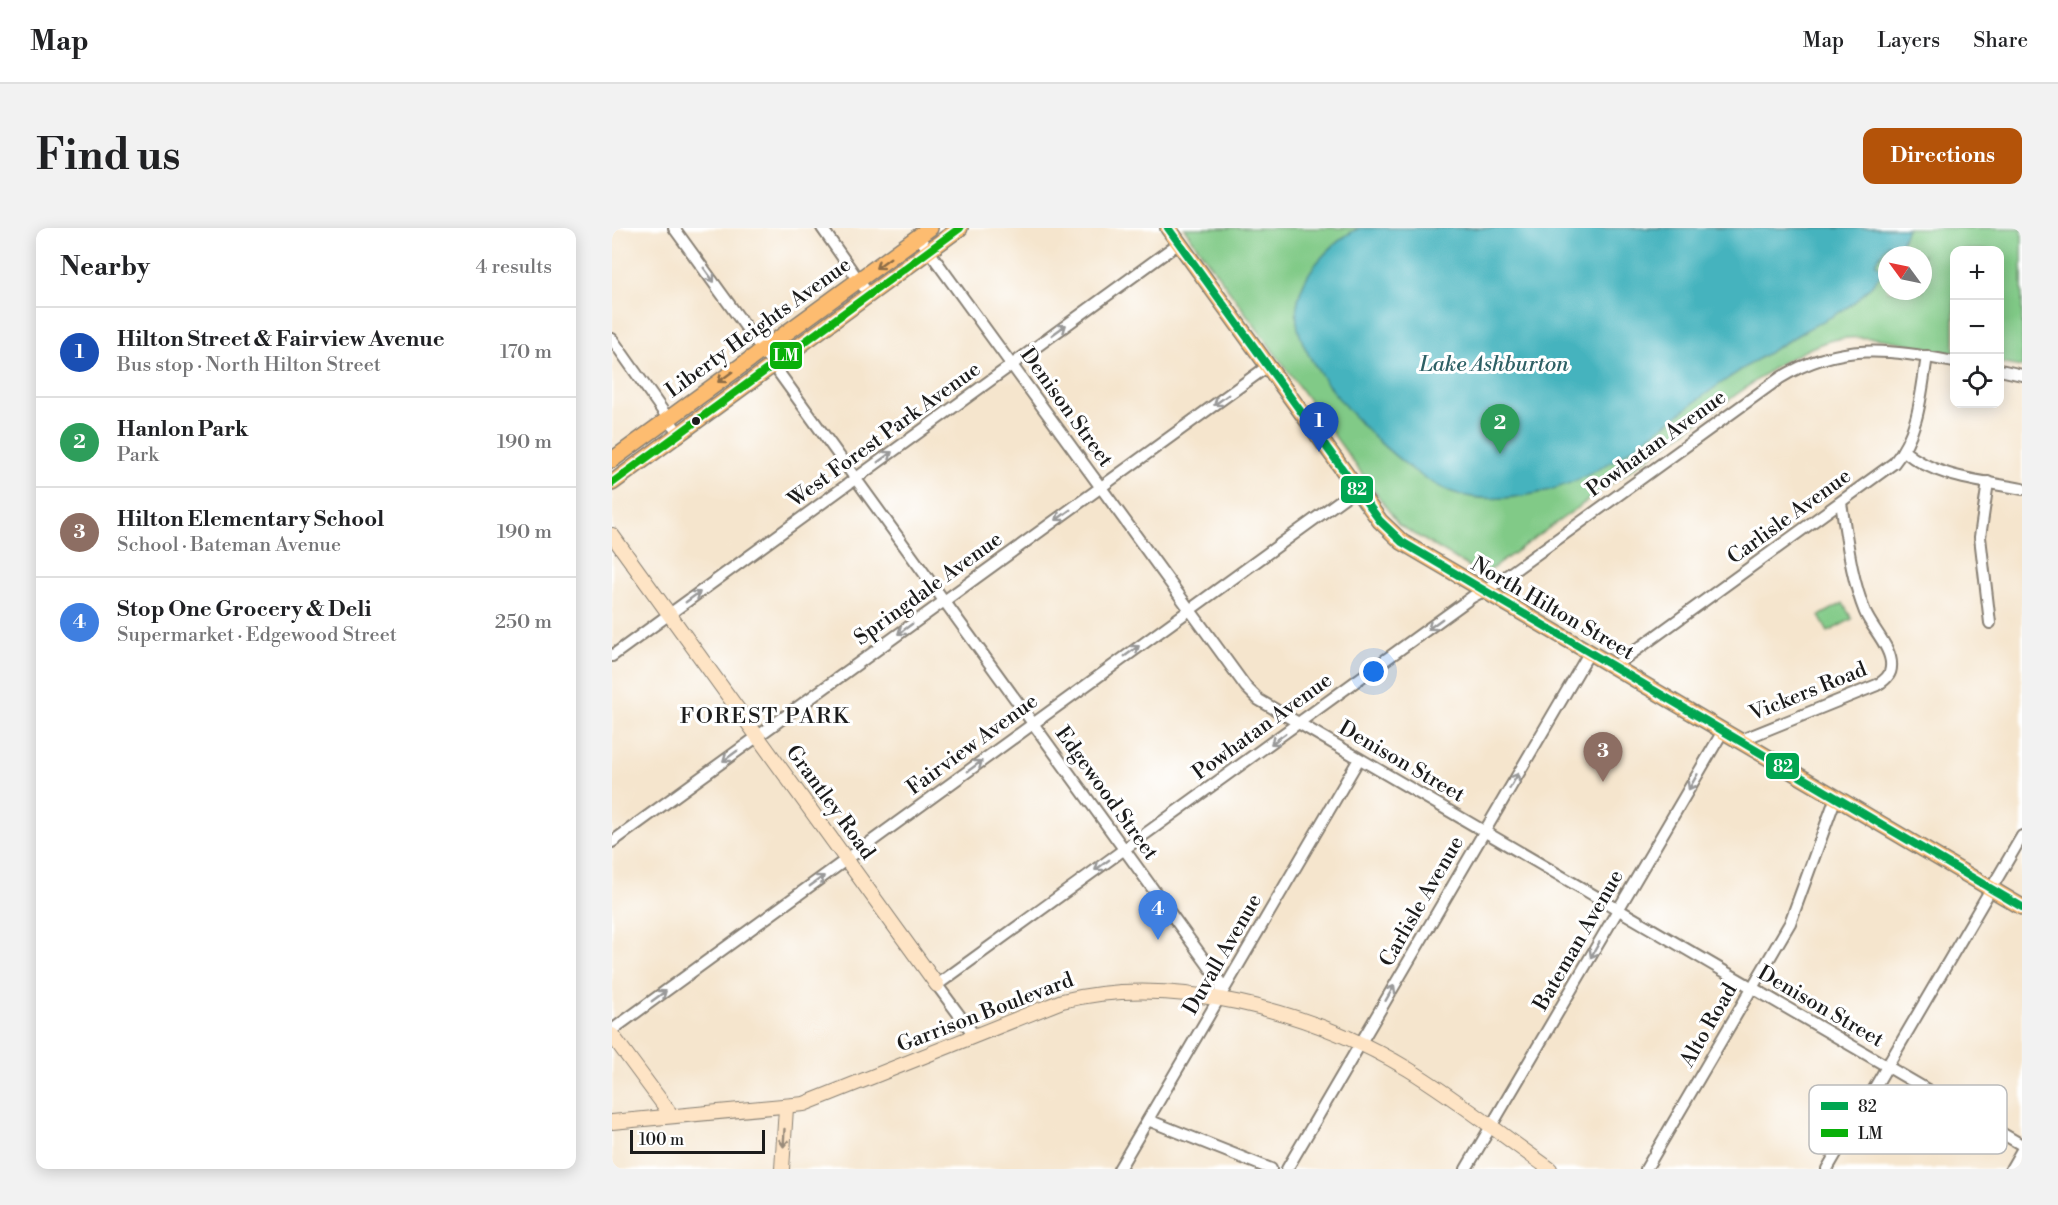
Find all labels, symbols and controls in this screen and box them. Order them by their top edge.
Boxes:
text: Map [30,24,89,59]
text: Map [1803,28,1844,54]
text: Layers [1877,28,1940,54]
text: Share [1973,28,2028,54]
button: Directions [1863,128,2022,184]
text: Find us [36,130,180,183]
north arrow [1878,246,1932,300]
map controls [1950,246,2004,408]
button: + [1950,246,2004,300]
text: Nearby [60,251,150,283]
street label: Liberty Heights Avenue [661,252,856,404]
text: 4 results [475,255,552,280]
one-way arrow [875,256,891,269]
one-way arrow [702,267,715,283]
button: − [1950,300,2004,354]
one-way arrow [1051,324,1067,336]
text: Hilton Street & Fairview Avenue [117,326,445,353]
text: 1 [75,340,84,365]
text: 170 m [500,340,552,365]
line badge: LM [769,341,803,370]
street label: Denison Street [1014,343,1119,473]
text: LM [773,346,799,366]
water label: Lake Ashburton [1418,351,1569,378]
text: Bus stop · North Hilton Street [117,353,381,378]
button: locate [1950,354,2004,408]
street label: West Forest Park Avenue [783,356,986,514]
one-way arrow [718,371,734,384]
street label: Powhatan Avenue [1582,384,1732,503]
one-way arrow [1213,394,1229,406]
pin: 1 [1300,402,1338,452]
pin: 2 [1480,404,1520,454]
unlabelled marker [690,415,702,427]
text: Hanlon Park [117,416,248,443]
text: 2 [73,430,86,455]
text: 190 m [497,430,552,455]
text: Park [117,443,159,468]
one-way arrow [876,451,892,463]
street label: Carlisle Avenue [1723,463,1856,570]
line badge: 82 [1340,475,1374,504]
text: 82 [1347,480,1367,500]
text: Hilton Elementary School [117,506,384,533]
one-way arrow [1055,509,1071,521]
text: 3 [73,520,86,545]
text: 190 m [497,520,552,545]
street label: Springdale Avenue [849,526,1008,651]
text: School · Bateman Avenue [117,533,341,558]
street label: North Hilton Street [1466,552,1639,666]
one-way arrow [685,591,701,603]
text: Stop One Grocery & Deli [117,596,372,623]
text: 4 [73,610,86,635]
text: 250 m [495,610,552,635]
one-way arrow [1428,618,1444,630]
text: Supermarket · Edgewood Street [117,623,397,648]
one-way arrow [898,623,914,636]
one-way arrow [1124,645,1140,657]
your location [1359,657,1388,686]
street label: Vickers Road [1745,657,1871,728]
street label: Powhatan Avenue [1188,667,1338,786]
street label: Fairview Avenue [902,688,1043,801]
district label: FOREST PARK [680,703,851,730]
street label: Denison Street [1334,715,1470,809]
street label: Edgewood Street [1049,722,1164,866]
pin: 3 [1584,732,1622,782]
one-way arrow [1270,733,1286,745]
street label: Grantley Road [780,740,881,865]
one-way arrow [723,750,739,762]
line badge: 82 [1765,752,1800,780]
text: 82 [1773,757,1793,777]
one-way arrow [966,760,982,772]
one-way arrow [1508,773,1520,790]
one-way arrow [1687,773,1699,790]
street label: Carlisle Avenue [1374,832,1470,971]
one-way arrow [1095,859,1111,871]
street label: Bateman Avenue [1528,865,1630,1016]
one-way arrow [808,875,824,887]
street label: Duvall Avenue [1178,889,1268,1020]
pin: 4 [1138,890,1178,940]
one-way arrow [1588,941,1600,958]
street label: Denison Street [1753,960,1889,1054]
street label: Garrison Boulevard [893,967,1077,1059]
street label: Alto Road [1674,979,1743,1073]
one-way arrow [1384,985,1396,1002]
one-way arrow [651,989,667,1002]
legend [1809,1085,2007,1154]
text: 82 [1858,1097,1877,1117]
text: LM [1858,1124,1883,1144]
scale bar [630,1127,765,1154]
one-way arrow [778,1128,789,1148]
text: 100 m [639,1130,684,1150]

